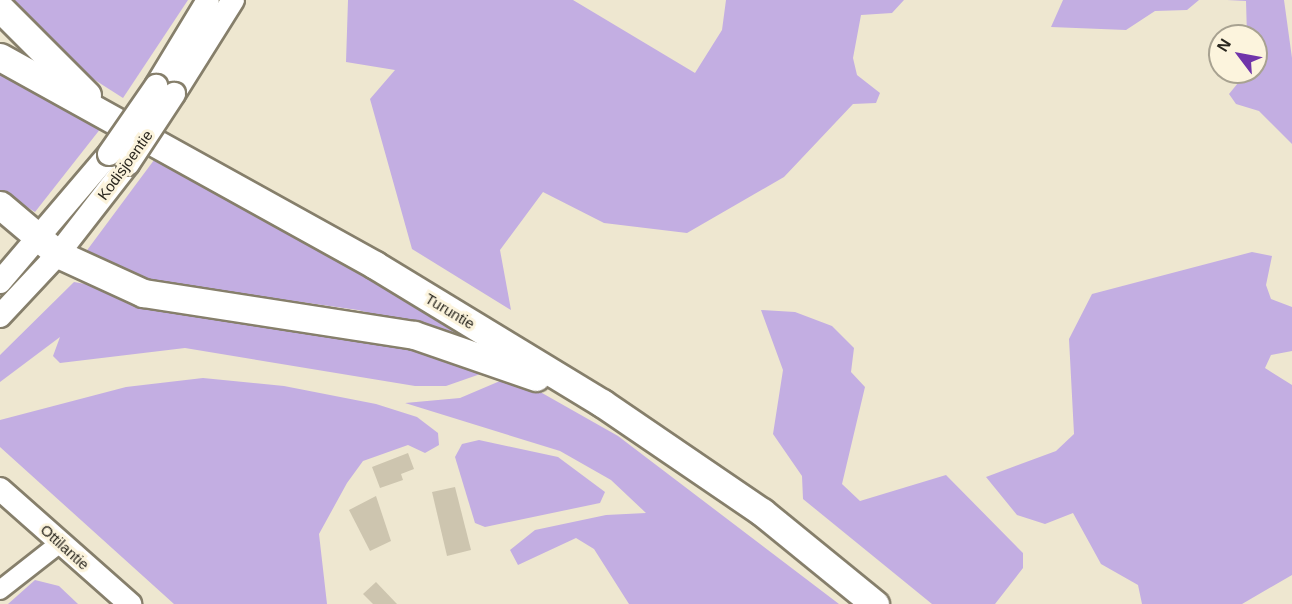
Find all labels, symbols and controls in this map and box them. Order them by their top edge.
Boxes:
north arrow [1208,24,1268,84]
text: N [1214,36,1234,55]
street label: Kodisjoentie [94,127,156,203]
street label: Turuntie [422,289,478,333]
street label: Ottilantie [37,521,93,573]

